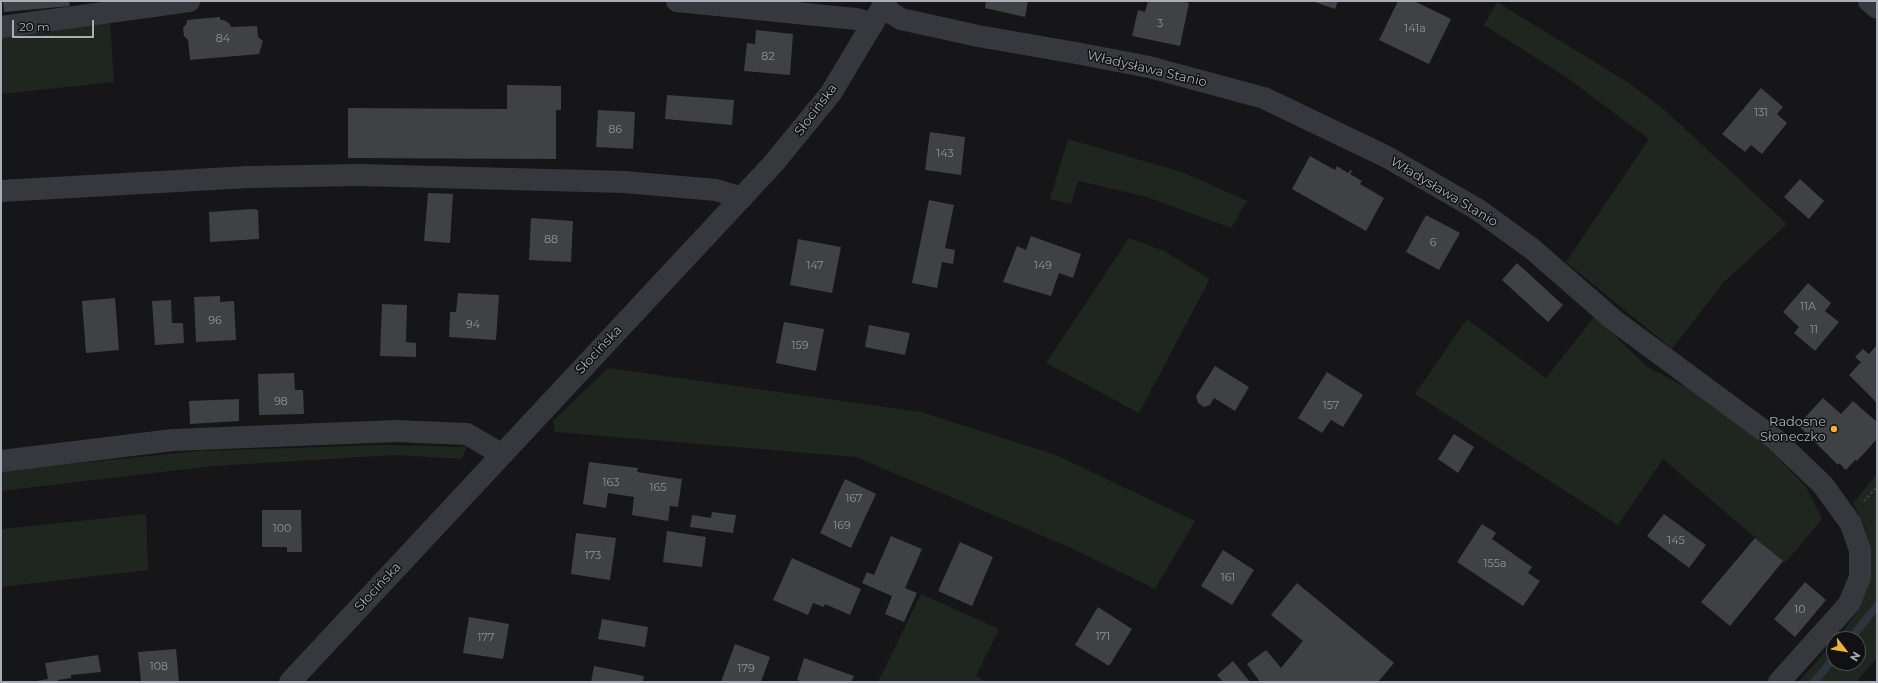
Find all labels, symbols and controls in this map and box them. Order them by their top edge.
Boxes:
scale bar [14,12,96,38]
house number: 3 [1157,17,1163,31]
text: 20 m [19,19,50,34]
house number: 141a [1404,22,1426,36]
house number: 84 [216,32,230,46]
street label: Władysława Stanio [1086,48,1208,90]
house number: 82 [761,50,775,64]
street label: Słocińska [791,81,841,139]
house number: 131 [1754,106,1768,120]
house number: 86 [608,123,622,137]
house number: 143 [936,147,954,161]
street label: Władysława Stanio [1388,154,1500,230]
house number: 88 [544,233,558,247]
house number: 6 [1430,236,1436,250]
house number: 147 [806,259,824,273]
house number: 149 [1034,259,1052,273]
house number: 11A [1800,300,1816,314]
house number: 96 [208,314,222,328]
house number: 94 [466,318,480,332]
street label: Słocińska [573,322,625,378]
house number: 11 [1810,323,1818,337]
house number: 159 [792,339,808,353]
house number: 98 [274,395,288,409]
house number: 157 [1323,399,1339,413]
place label: Radosne Słoneczko [1760,414,1826,445]
marker: Radosne Słoneczko [1829,424,1839,434]
house number: 163 [603,476,619,490]
house number: 165 [650,481,666,495]
house number: 167 [845,492,863,506]
house number: 169 [833,519,851,533]
house number: 100 [273,522,291,536]
house number: 145 [1667,534,1685,548]
house number: 173 [585,549,601,563]
house number: 155a [1484,557,1506,571]
street label: Słocińska [352,559,404,615]
house number: 161 [1221,571,1235,585]
house number: 10 [1794,603,1806,617]
house number: 171 [1096,630,1110,644]
house number: 177 [478,631,494,645]
north arrow [1826,631,1866,671]
text: N [1847,649,1864,664]
house number: 108 [150,660,168,674]
house number: 179 [737,662,755,676]

